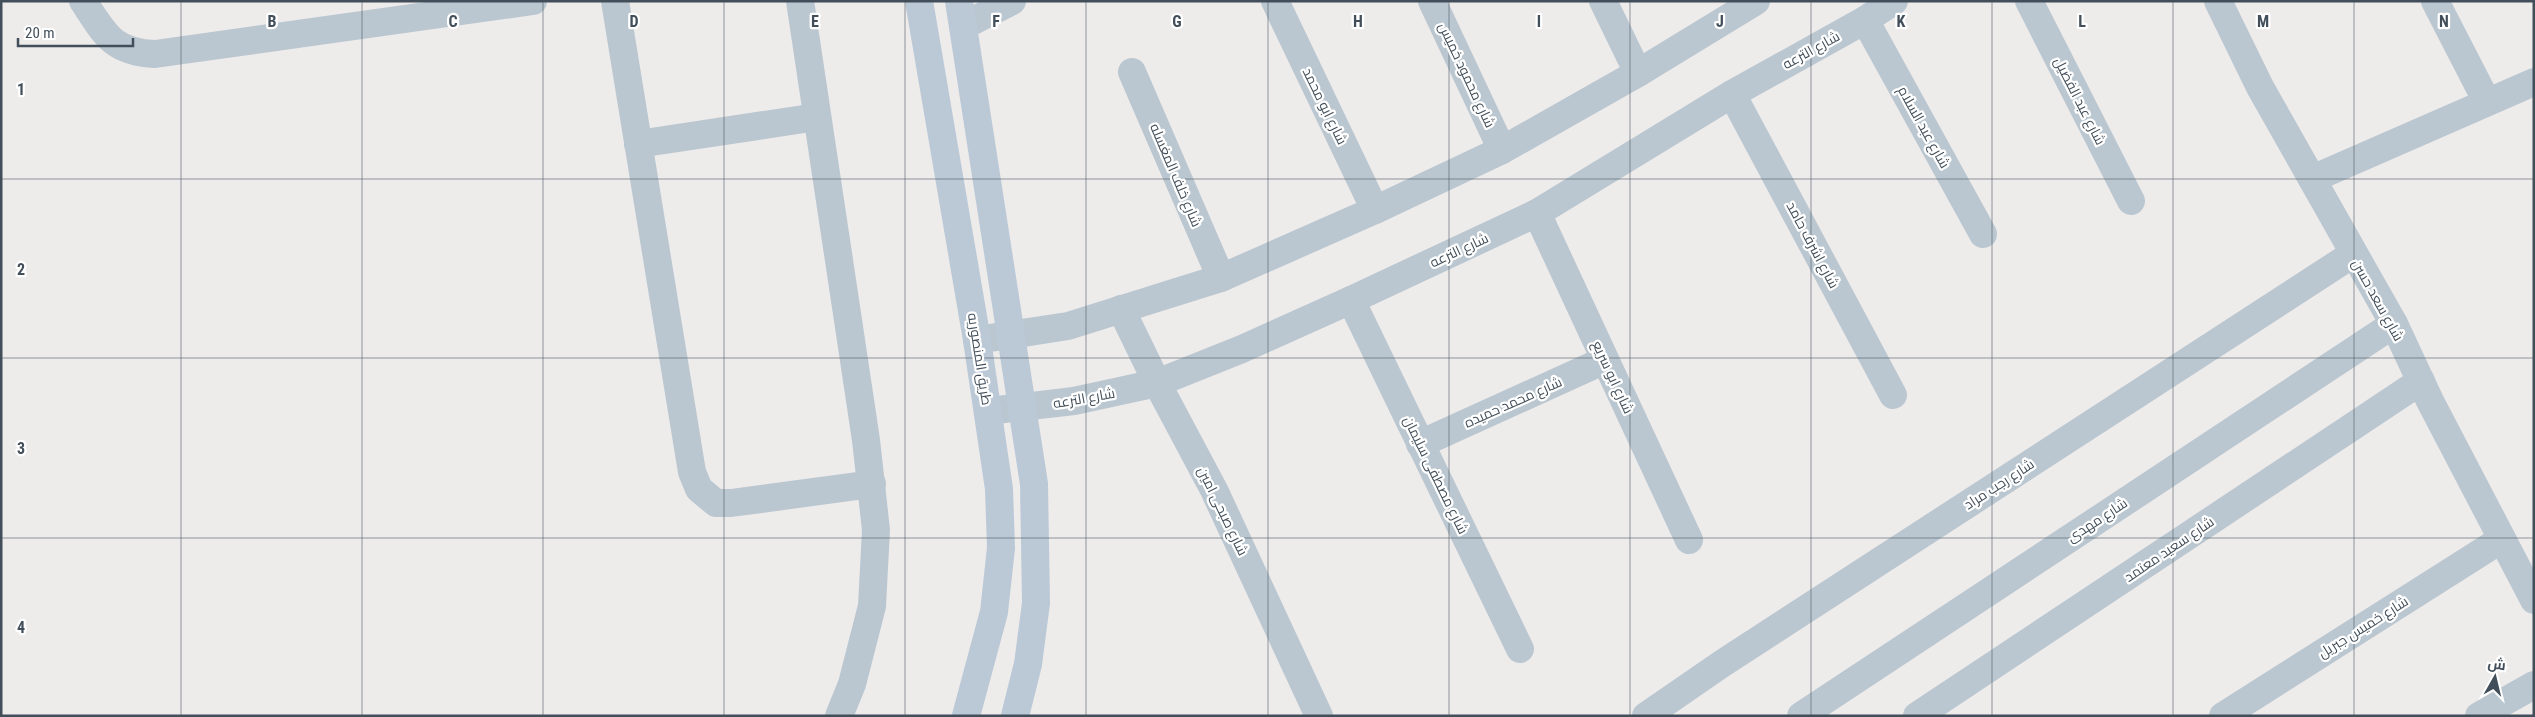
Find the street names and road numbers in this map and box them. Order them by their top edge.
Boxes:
street label: شارع محمود خميس [1435,20,1498,130]
street label: شارع الترعه [1780,28,1843,73]
street label: شارع عبد الفضيل [2050,55,2109,148]
street label: شارع ابو محمد [1299,65,1350,147]
street label: شارع عبد السلام [1893,83,1953,172]
street label: شارع خلف المغسله [1146,121,1205,230]
street label: شارع اشرف حامد [1783,199,1843,291]
street label: شارع الترعه [1427,230,1491,271]
street label: شارع سعد حسن [2348,256,2407,344]
street label: طريق المنصوريه [964,312,995,406]
street label: شارع ابو سريع [1588,338,1637,416]
street label: شارع محمد حميده [1462,373,1565,432]
street label: شارع الترعه [1052,385,1116,412]
street label: شارع مصطفى سليمان [1400,413,1472,537]
street label: شارع رجب مراد [1961,455,2038,513]
street label: شارع صبحى امين [1194,464,1251,558]
street label: شارع مهدى [2064,495,2131,546]
street label: شارع سعيد معتمد [2121,513,2217,586]
street label: شارع خميس جبريل [2315,593,2411,662]

